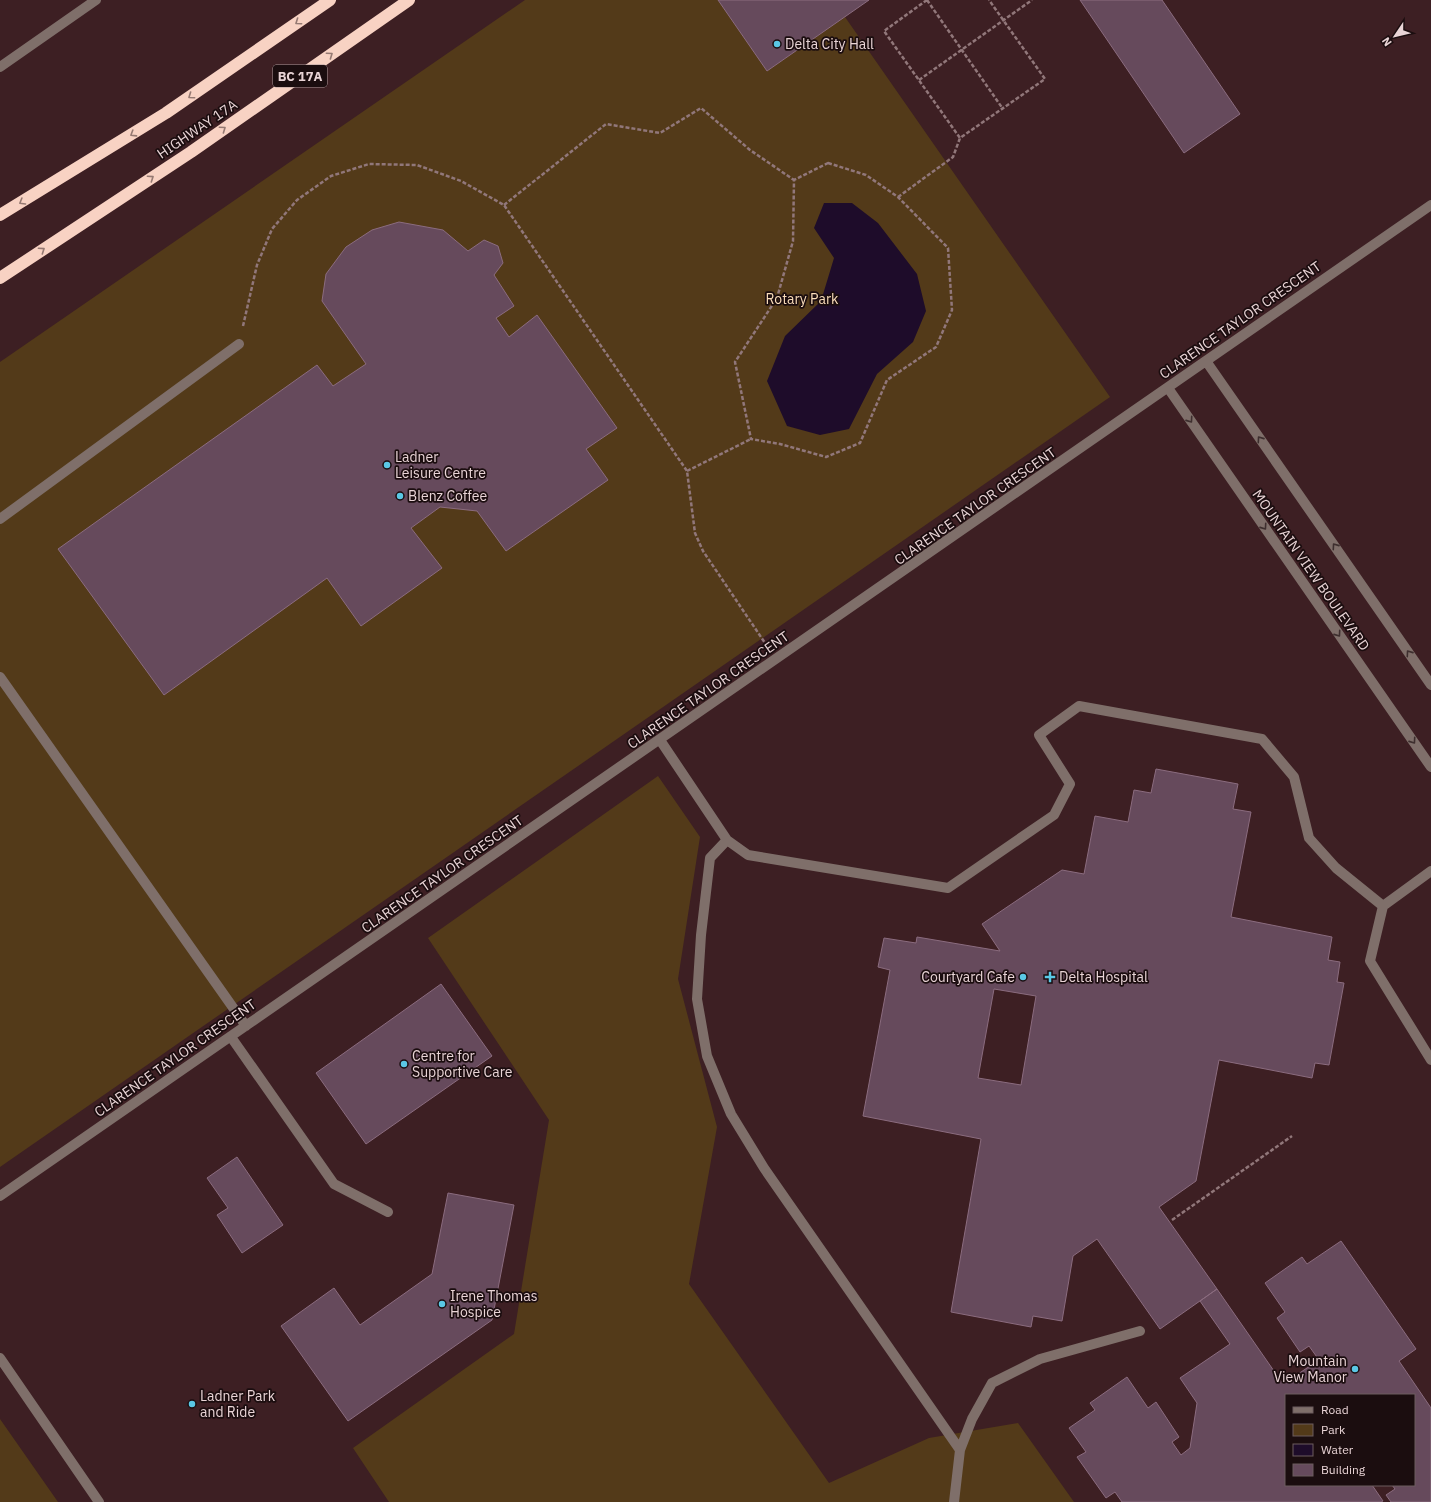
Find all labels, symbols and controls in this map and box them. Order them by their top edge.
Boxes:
north arrow [1375,16,1415,56]
one-way arrow [295,17,302,25]
text: N [1379,34,1395,49]
place label: Delta City Hall [785,35,874,53]
marker: Delta City Hall [772,39,782,49]
one-way arrow [326,52,333,60]
road number: BC 17A [273,65,327,87]
one-way arrow [188,91,195,99]
street label: HIGHWAY 17A [153,95,241,163]
one-way arrow [219,127,226,134]
one-way arrow [130,129,137,136]
one-way arrow [147,176,154,183]
one-way arrow [19,197,26,205]
one-way arrow [38,248,45,255]
street label: CLARENCE TAYLOR CRESCENT [1156,257,1324,383]
park label: Rotary Park [766,290,839,308]
one-way arrow [1185,416,1192,423]
one-way arrow [1257,436,1265,443]
street label: CLARENCE TAYLOR CRESCENT [891,443,1059,569]
place label: Ladner Leisure Centre [395,448,486,482]
marker: Ladner Leisure Centre [382,460,392,470]
street label: MOUNTAIN VIEW BOULEVARD [1248,486,1374,654]
place label: Blenz Coffee [408,487,488,505]
marker: Blenz Coffee [395,491,405,501]
one-way arrow [1259,523,1267,530]
one-way arrow [1332,543,1340,550]
street label: CLARENCE TAYLOR CRESCENT [624,627,792,753]
one-way arrow [1333,630,1341,637]
one-way arrow [1407,650,1414,657]
one-way arrow [1408,736,1415,743]
street label: CLARENCE TAYLOR CRESCENT [358,811,526,937]
place label: Courtyard Cafe [921,968,1015,986]
place label: Delta Hospital [1059,968,1148,986]
marker: Delta Hospital [1044,971,1056,983]
marker: Courtyard Cafe [1018,972,1028,982]
street label: CLARENCE TAYLOR CRESCENT [91,995,259,1121]
place label: Centre for Supportive Care [412,1047,513,1081]
marker: Centre for Supportive Care [399,1059,409,1069]
place label: Irene Thomas Hospice [450,1287,538,1321]
marker: Irene Thomas Hospice [437,1299,447,1309]
place label: Mountain View Manor [1274,1352,1347,1386]
marker: Mountain View Manor [1350,1364,1360,1374]
place label: Ladner Park and Ride [200,1387,276,1421]
legend [1285,1394,1415,1486]
marker: Ladner Park and Ride [187,1399,197,1409]
text: Road [1321,1402,1349,1417]
text: Park [1321,1422,1346,1437]
text: Water [1321,1442,1354,1457]
text: Building [1321,1462,1366,1477]

